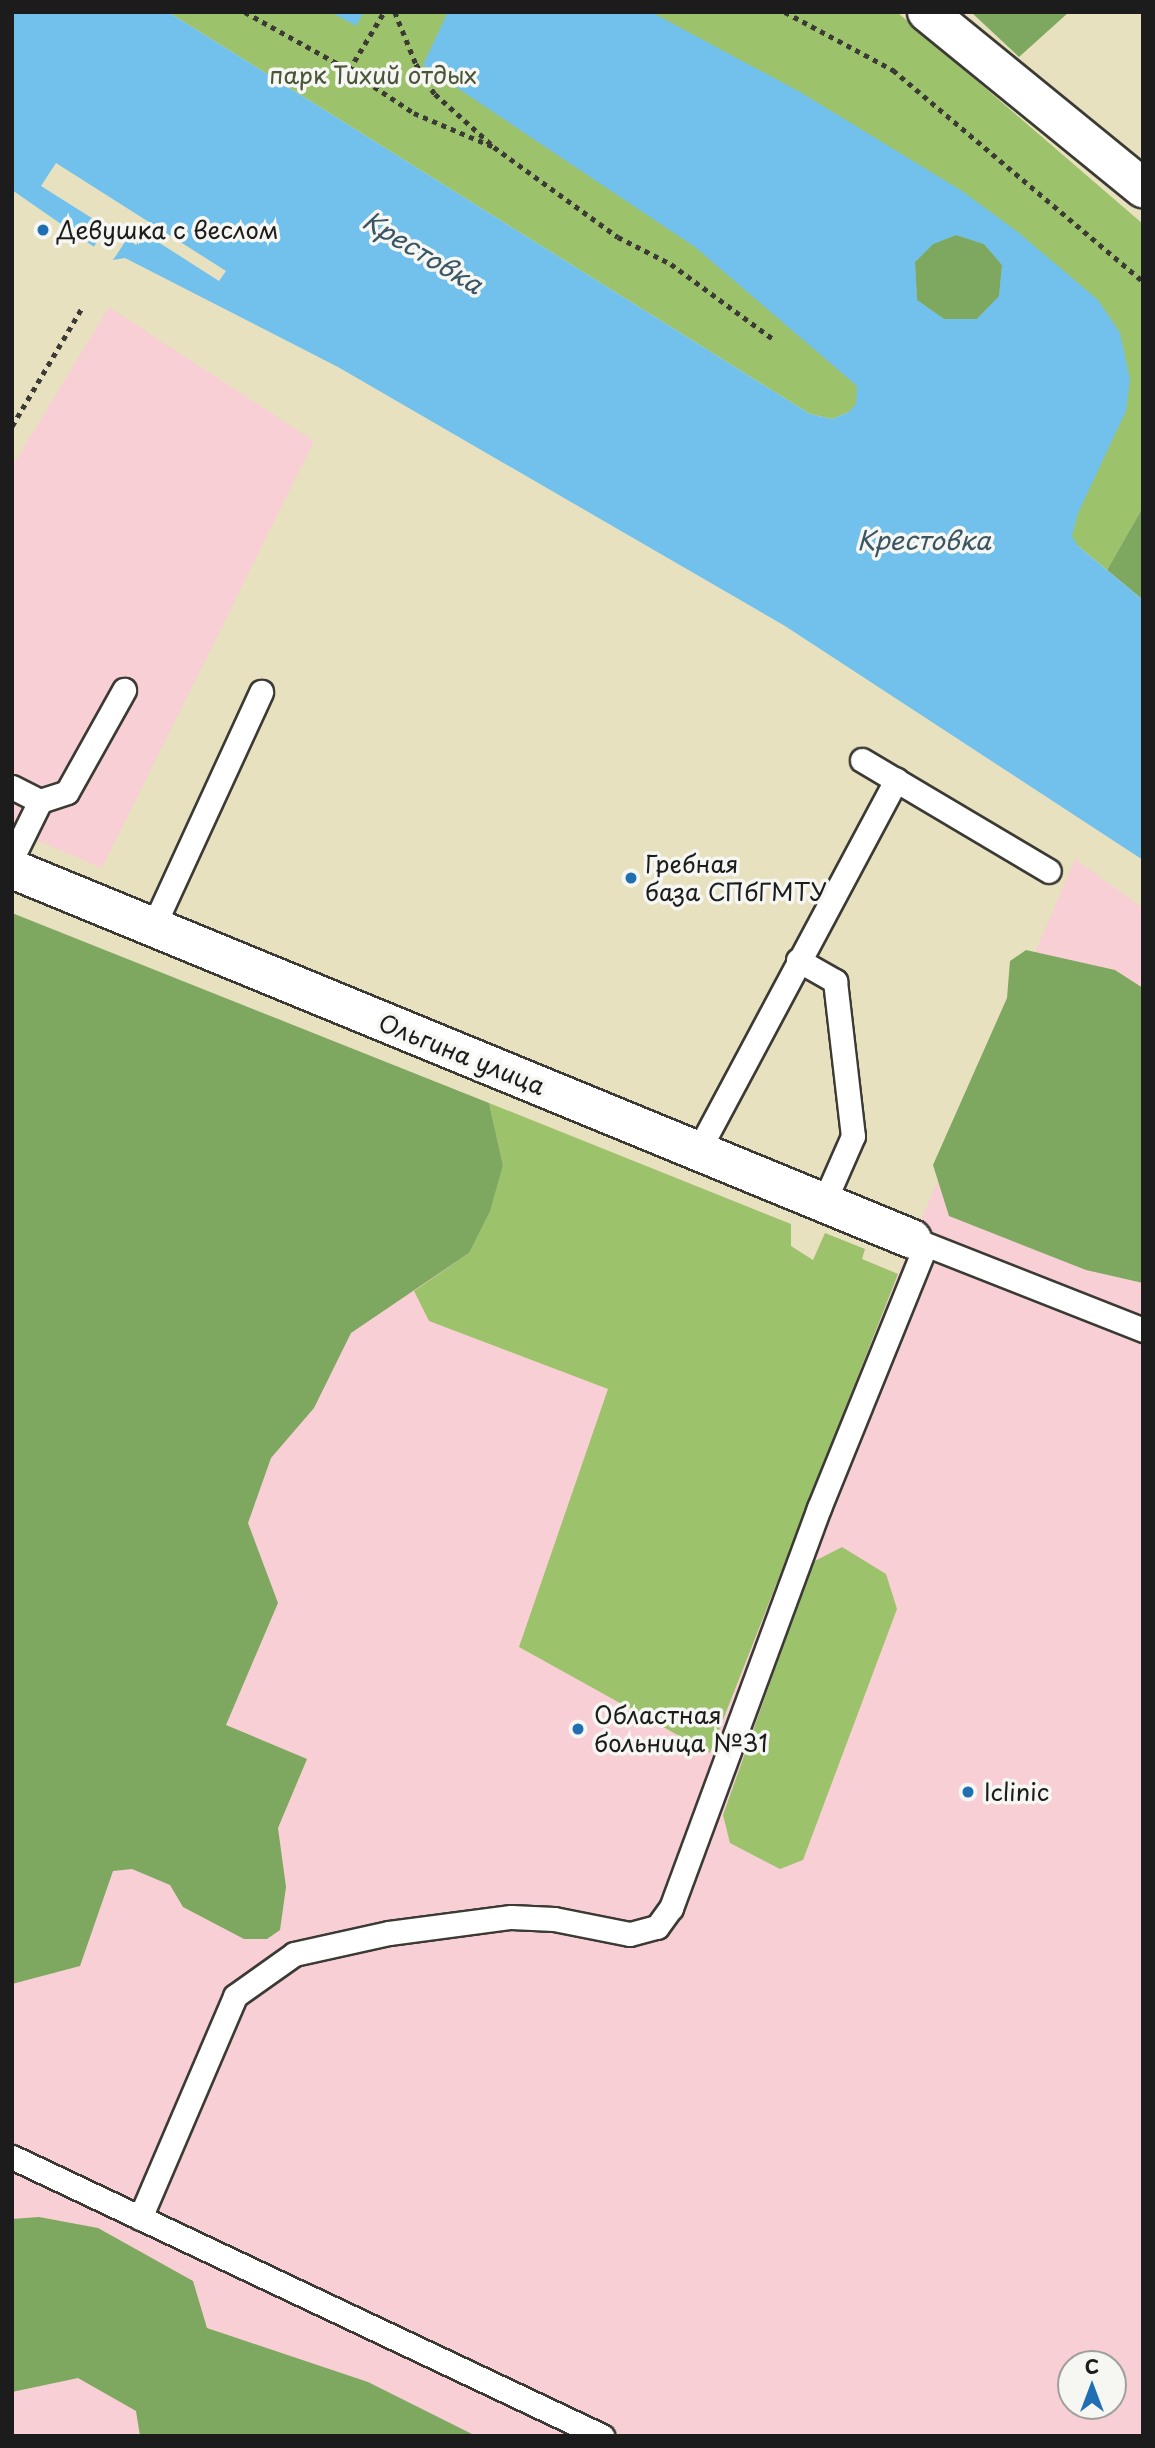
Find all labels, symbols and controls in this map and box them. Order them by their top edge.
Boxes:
park label: парк Тихий отдых [269,61,477,89]
water label: Крестовка [358,204,488,300]
place label: Девушка с веслом [57,216,280,244]
marker: Девушка с веслом [35,222,51,238]
water label: Крестовка [857,524,991,556]
place label: Гребная база СПбГМТУ [645,850,828,906]
marker: Гребная база СПбГМТУ [623,870,639,886]
street label: Ольгина улица [374,1007,550,1101]
place label: Областная больница №31 [594,1701,769,1757]
marker: Областная больница №31 [568,1719,588,1739]
place label: Iclinic [984,1778,1049,1806]
marker: Iclinic [958,1782,978,1802]
north arrow [1057,2350,1127,2420]
text: С [1085,2352,1099,2380]

